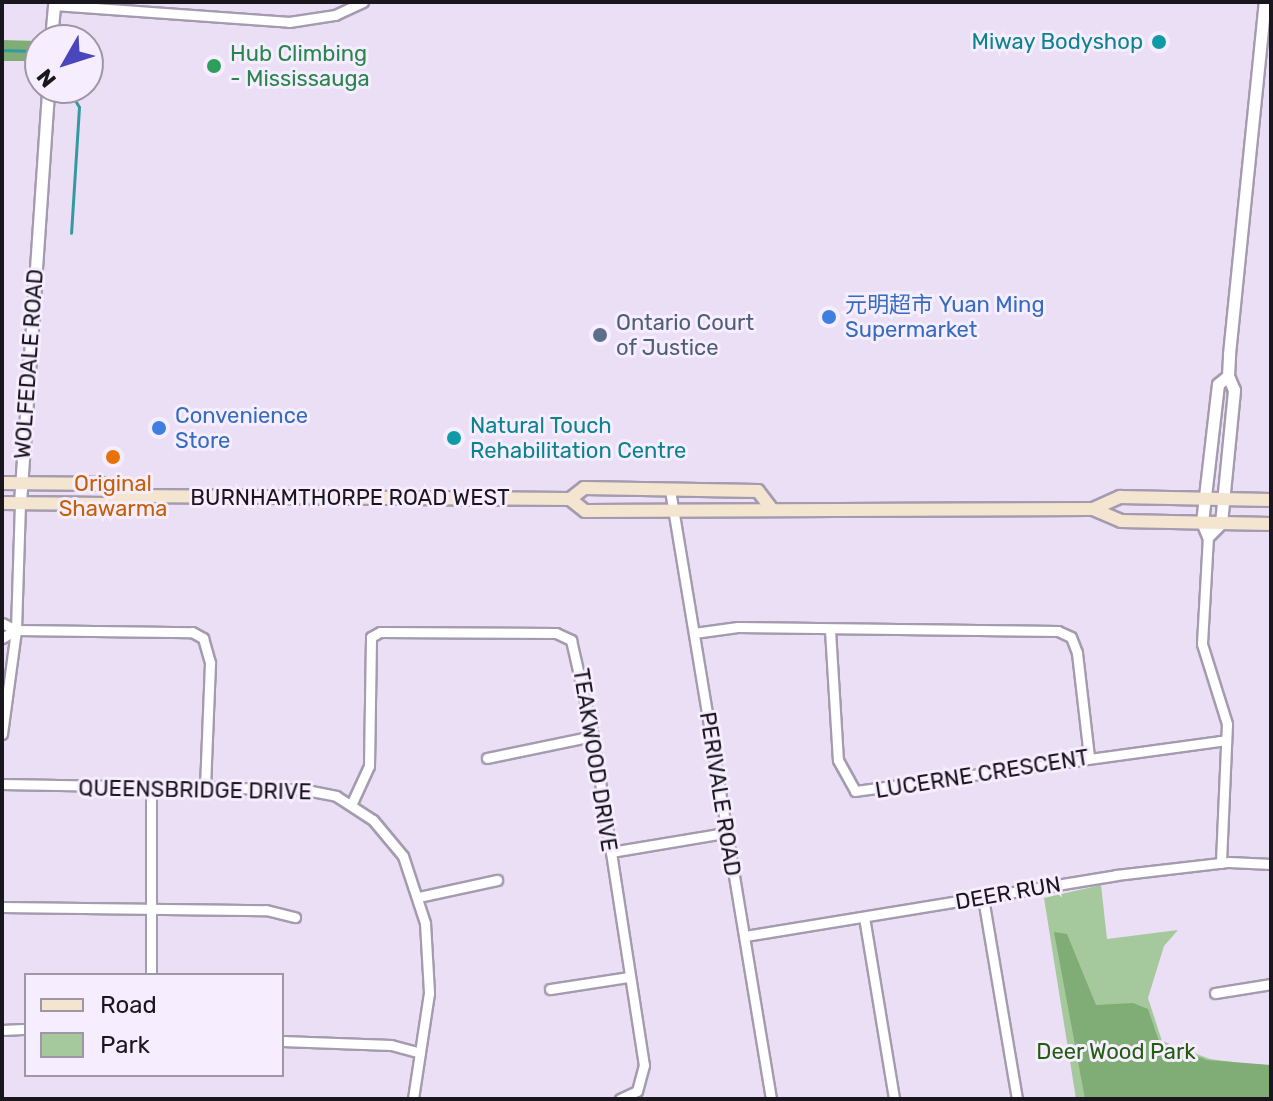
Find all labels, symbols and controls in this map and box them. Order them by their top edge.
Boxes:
north arrow [24,24,104,104]
place label: Miway Bodyshop [971,29,1143,55]
marker: Miway Bodyshop [1150,33,1168,51]
place label: Hub Climbing - Mississauga [230,40,370,92]
marker: Hub Climbing - Mississauga [205,57,223,75]
text: N [31,64,62,93]
street label: WOLFEDALE ROAD [9,268,49,460]
place label: 元明超市 Yuan Ming Supermarket [845,291,1045,342]
marker: 元明超市 Yuan Ming Supermarket [820,308,838,326]
place label: Ontario Court of Justice [616,309,754,360]
marker: Ontario Court of Justice [591,326,609,344]
place label: Convenience Store [175,402,308,454]
place label: Natural Touch Rehabilitation Centre [470,412,686,464]
marker: Convenience Store [150,419,168,437]
marker: Natural Touch Rehabilitation Centre [445,429,463,447]
marker: Original Shawarma [104,448,122,466]
place label: Original Shawarma [59,470,167,522]
street label: BURNHAMTHORPE ROAD WEST [190,485,510,511]
street label: TEAKWOOD DRIVE [567,667,623,853]
street label: PERIVALE ROAD [694,710,746,878]
street label: LUCERNE CRESCENT [873,744,1091,804]
street label: QUEENSBRIDGE DRIVE [78,775,312,805]
street label: DEER RUN [953,871,1063,915]
legend [24,973,284,1077]
text: Road [100,991,157,1019]
text: Park [100,1031,150,1059]
park label: Deer Wood Park [1036,1039,1196,1065]

